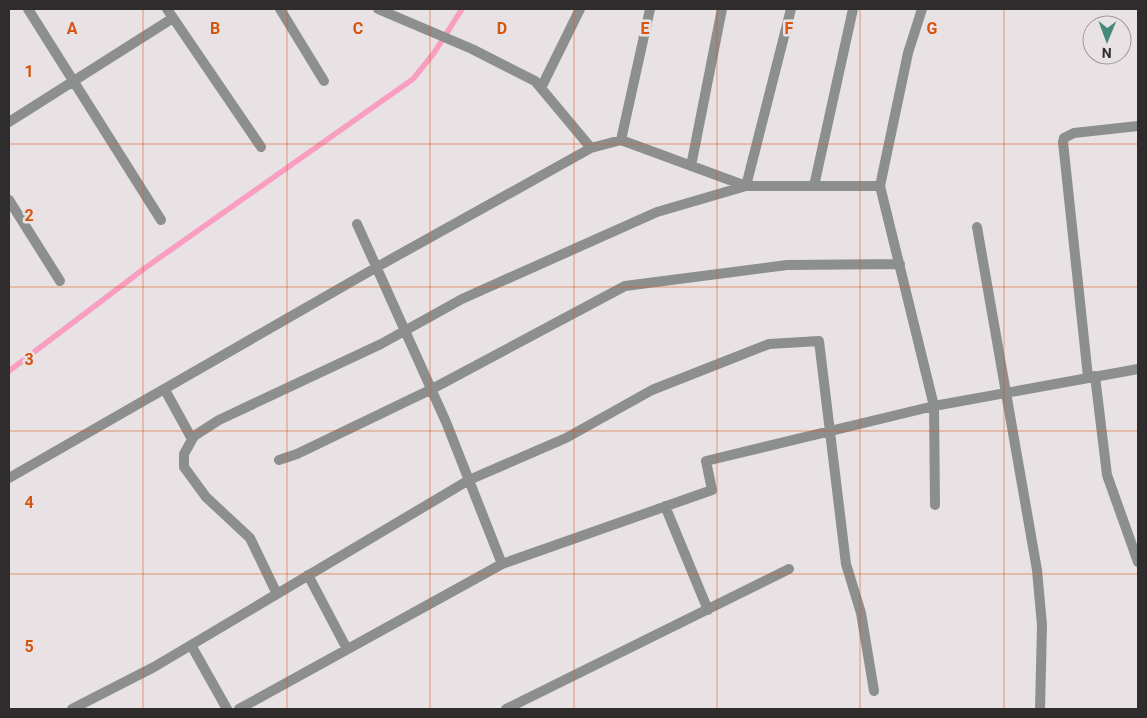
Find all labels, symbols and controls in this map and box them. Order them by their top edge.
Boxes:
north arrow [1082,15,1132,65]
text: A [67,19,78,38]
text: B [210,19,220,38]
text: C [353,19,363,38]
text: D [497,19,507,38]
text: E [641,19,650,38]
text: F [785,19,794,38]
text: G [927,19,938,38]
text: N [1102,45,1112,61]
text: 1 [24,62,34,81]
text: 2 [24,206,34,225]
text: 3 [24,350,34,369]
text: 4 [24,493,34,512]
text: 5 [24,637,34,656]

